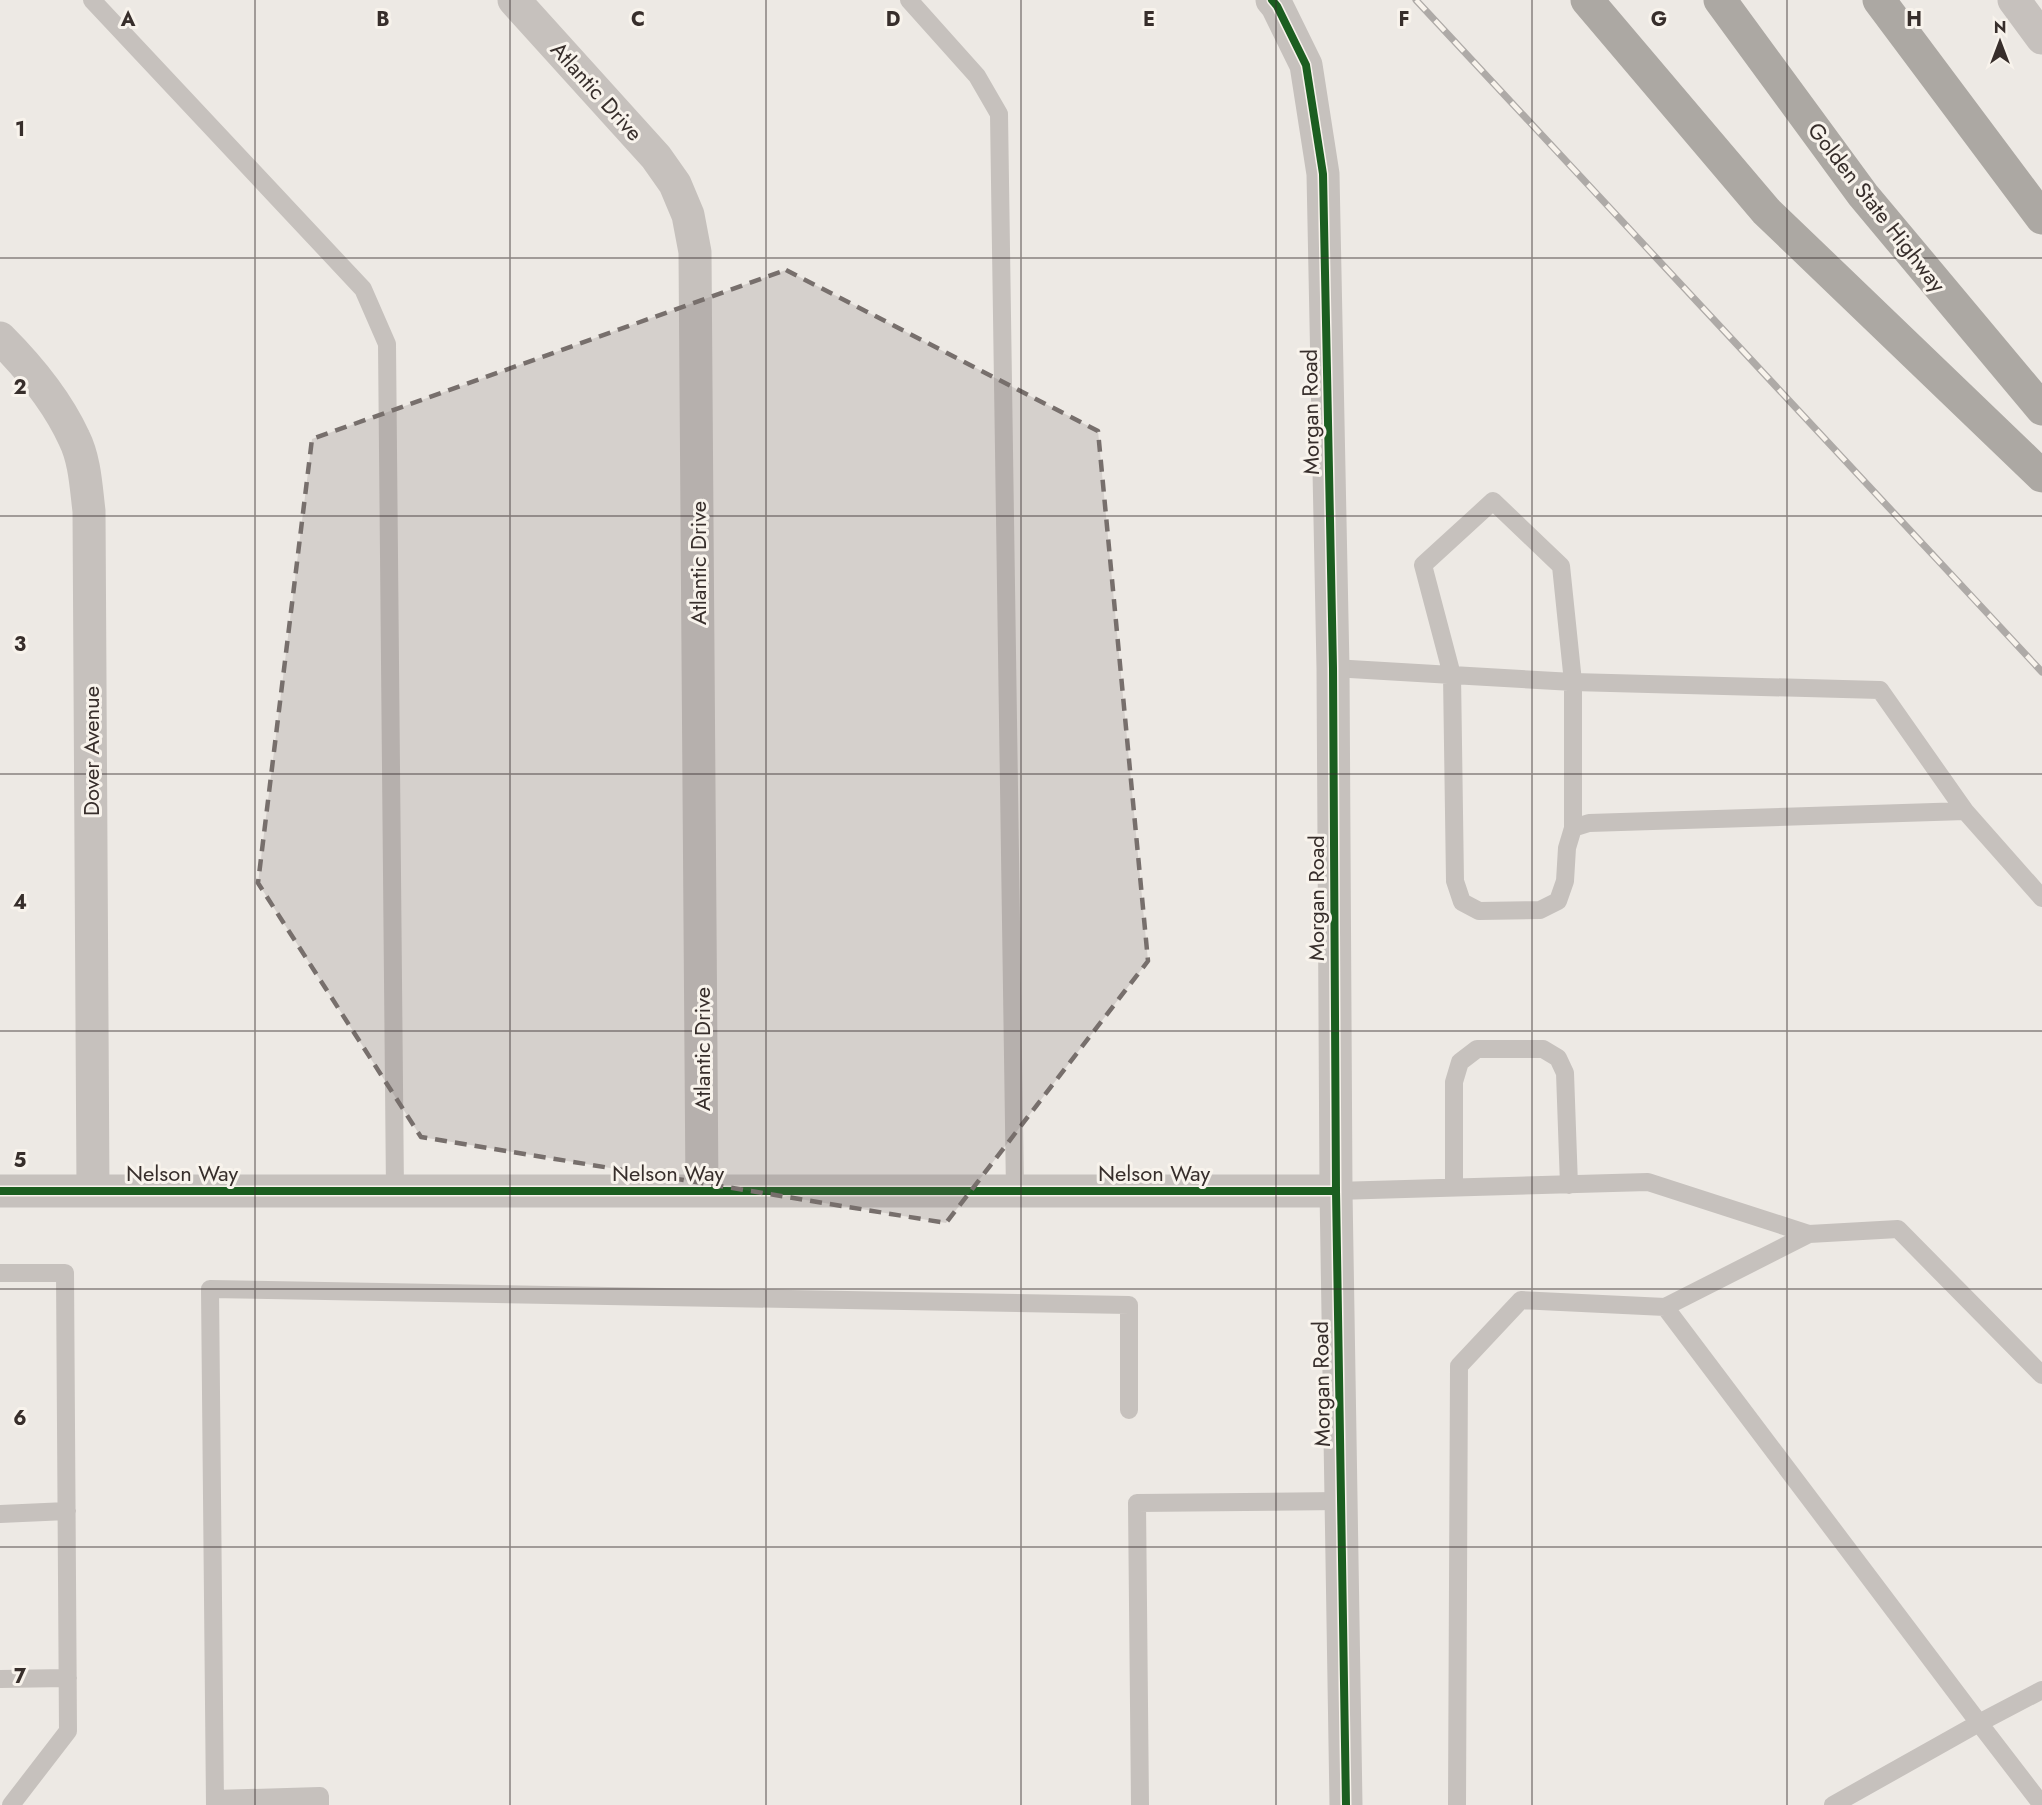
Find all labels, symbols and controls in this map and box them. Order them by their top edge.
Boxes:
text: A [120,5,136,34]
text: B [376,5,390,34]
text: C [631,5,645,34]
text: D [886,5,900,34]
text: E [1143,5,1155,34]
text: F [1398,5,1410,34]
text: G [1651,5,1667,34]
text: H [1906,5,1922,34]
north arrow [1970,12,2030,72]
text: N [1994,16,2006,39]
street label: Atlantic Drive [544,34,650,148]
text: 1 [15,115,25,144]
street label: Golden State Highway [1800,115,1954,299]
street label: Morgan Road [1293,349,1327,475]
text: 2 [13,373,27,402]
street label: Atlantic Drive [682,501,714,625]
text: 3 [14,630,26,659]
street label: Dover Avenue [75,686,107,816]
street label: Morgan Road [1300,835,1332,961]
text: 4 [13,888,27,917]
street label: Atlantic Drive [686,987,718,1111]
text: 5 [14,1146,27,1175]
street label: Nelson Way [126,1157,238,1189]
street label: Nelson Way [612,1157,724,1189]
street label: Nelson Way [1098,1157,1210,1189]
street label: Morgan Road [1304,1321,1338,1447]
text: 6 [13,1404,27,1433]
text: 7 [14,1662,27,1691]

